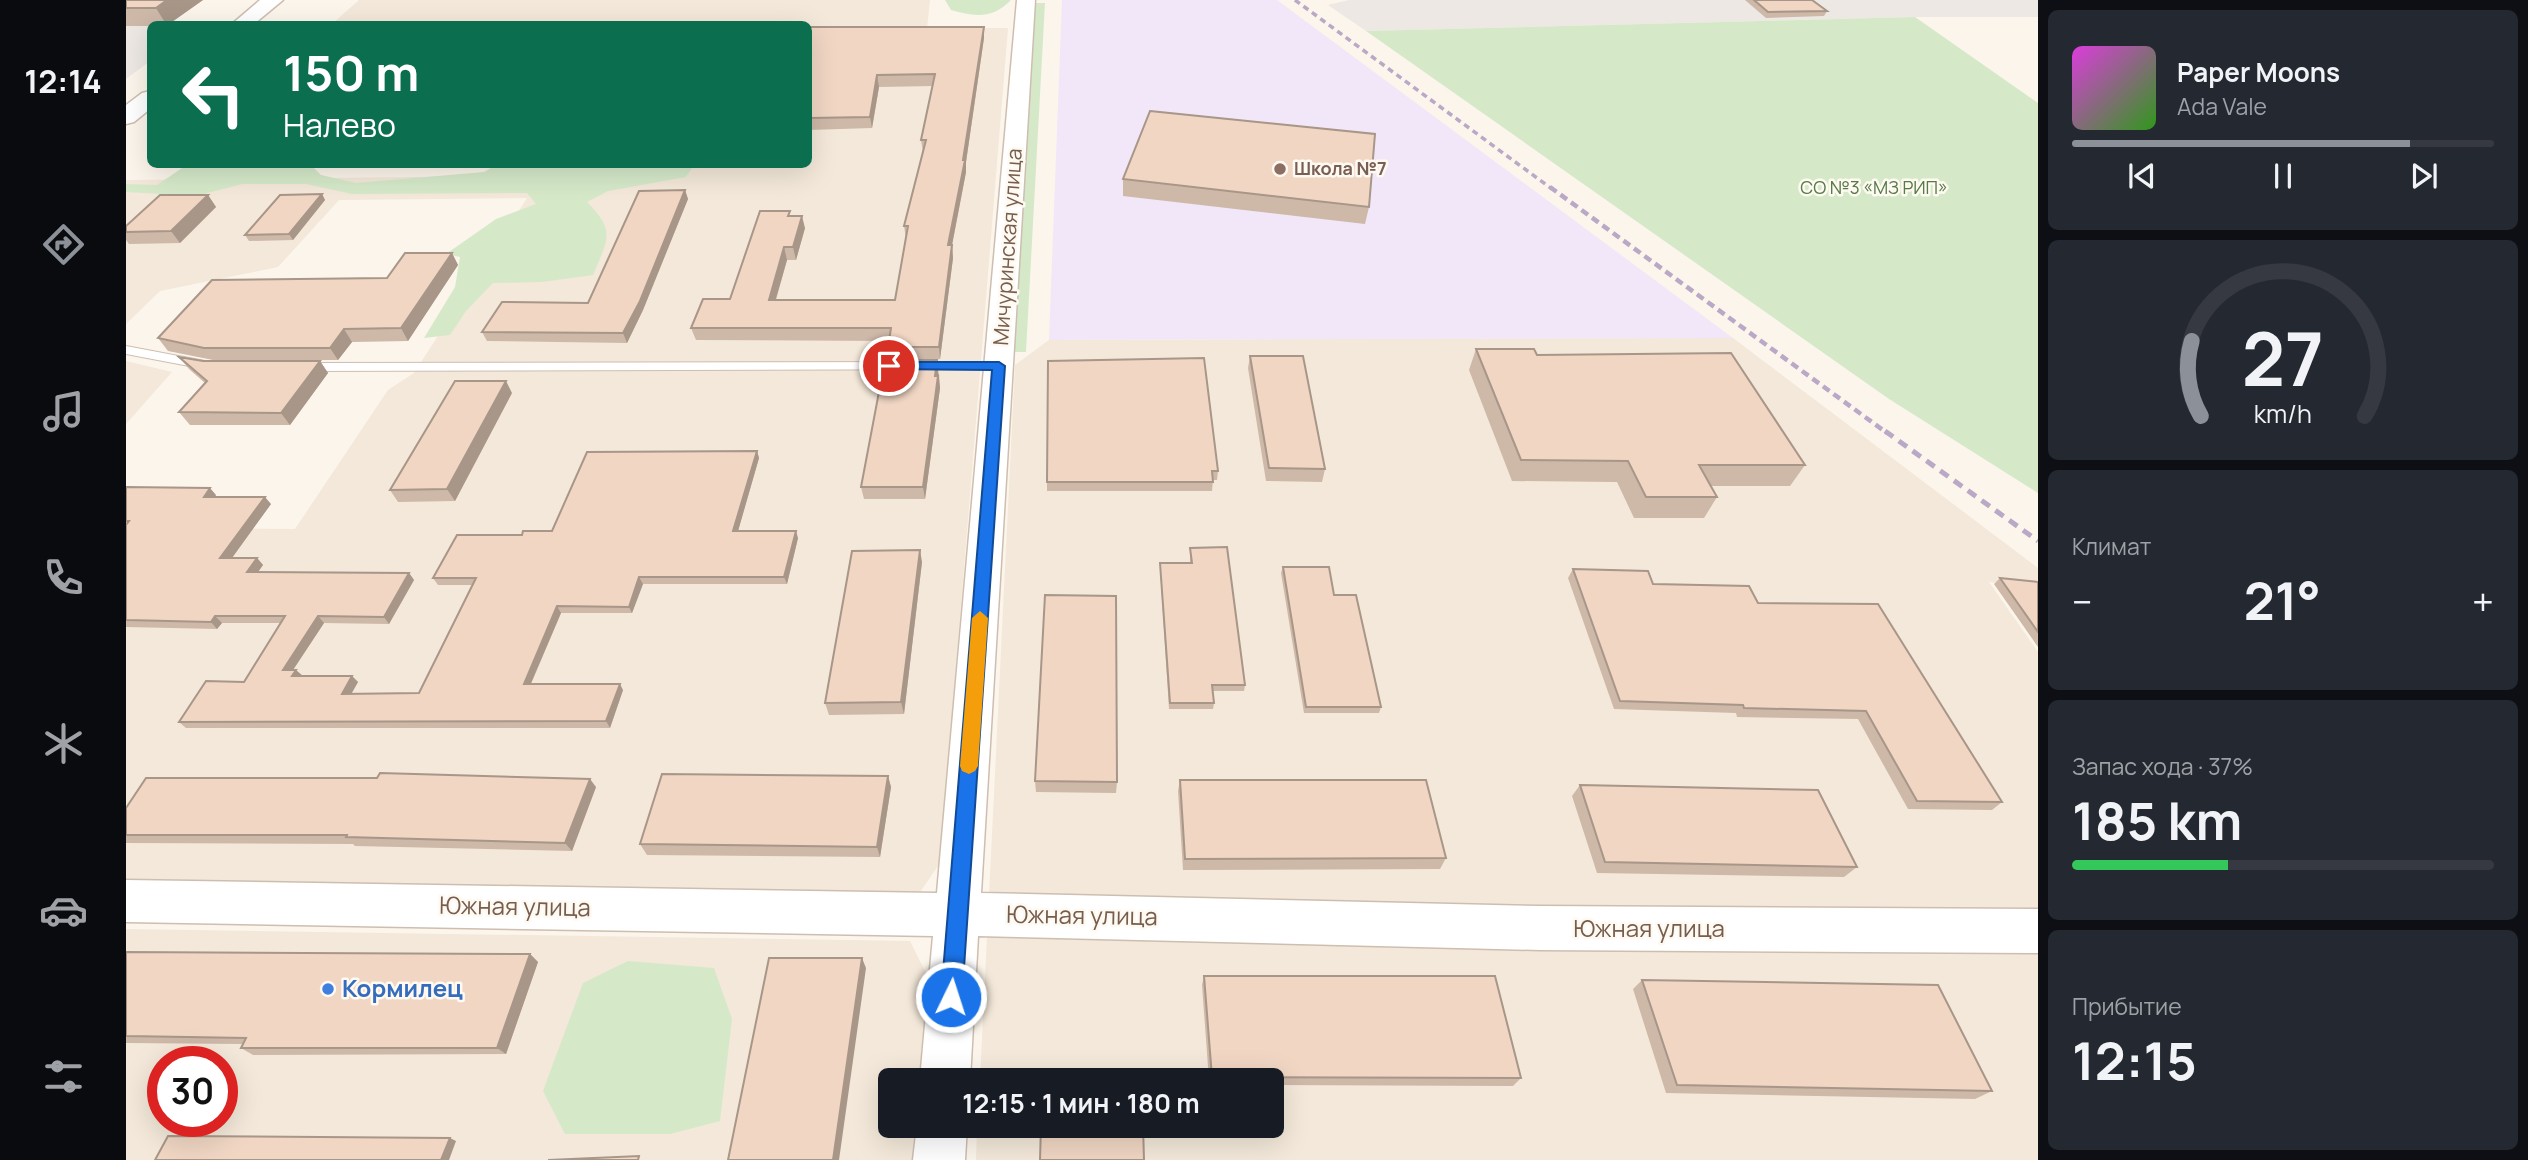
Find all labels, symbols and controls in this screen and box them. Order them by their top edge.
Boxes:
text: 150 m [283,39,419,106]
icon: left [168,49,259,140]
text: Paper Moons [2177,54,2340,90]
text: 12:14 [24,59,102,103]
text: Ada Vale [2177,90,2267,122]
text: Налево [283,103,396,147]
street label: Мичуринская улица [986,147,1028,347]
place label: Школа №7 [1294,156,1387,180]
icon: previous [2123,157,2161,195]
icon: pause [2264,157,2302,195]
icon: next [2405,157,2443,195]
marker: Школа №7 [1272,161,1288,177]
park label: СО №3 «МЗ РИП» [1800,175,1948,199]
icon: directions [39,220,88,269]
text: 27 [2242,308,2324,408]
pin [859,336,919,396]
icon: arrive [870,347,908,385]
icon: music [39,387,88,436]
text: km/h [2254,396,2312,431]
text: Климат [2072,530,2151,562]
icon: phone [39,553,88,602]
text: 21° [2244,565,2321,636]
text: − [2072,575,2093,627]
text: + [2472,575,2494,627]
icon: climate [39,719,88,768]
text: Запас хода · 37% [2072,750,2253,782]
text: 185 km [2072,785,2242,856]
icon: car [39,886,88,935]
street label: Южная улица [439,888,591,923]
street label: Южная улица [1006,897,1158,932]
street label: Южная улица [1573,911,1725,944]
position arrow [914,960,988,1034]
place label: Кормилец [342,971,463,1004]
marker: Кормилец [320,981,336,997]
text: Прибытие [2072,990,2182,1022]
text: 12:15 [2072,1025,2197,1096]
speed limit sign: 30 [147,1046,238,1137]
icon: filters [39,1052,88,1101]
text: 12:15 · 1 мин · 180 m [962,1085,1200,1121]

